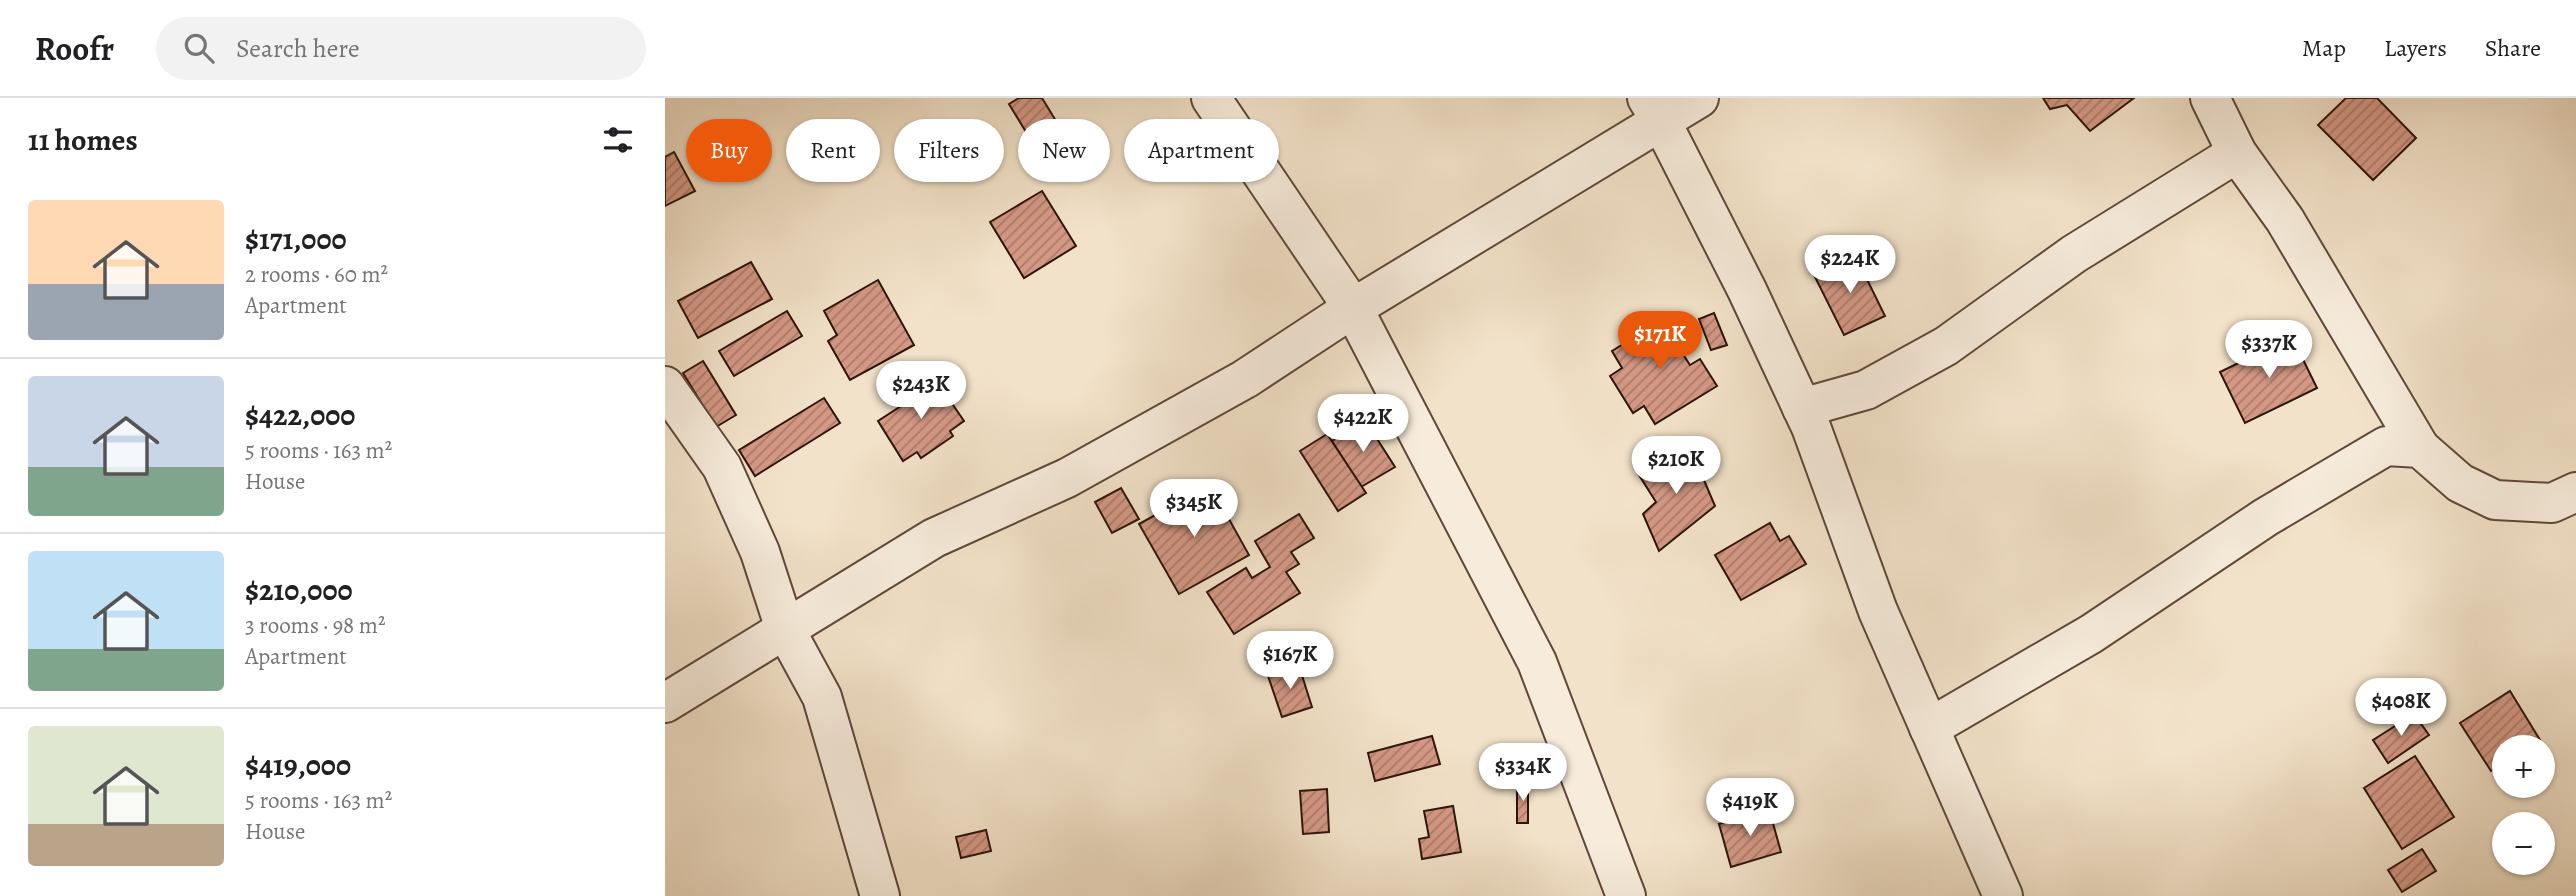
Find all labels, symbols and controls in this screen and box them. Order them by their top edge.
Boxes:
search box [156,17,646,80]
text: Roofr [35,26,114,71]
icon: search [180,29,218,67]
text: Search here [236,31,360,66]
text: Map [2302,32,2346,64]
text: Layers [2384,32,2447,64]
text: Share [2485,32,2541,64]
chip: Buy [686,119,772,182]
chip: Rent [786,119,880,182]
chip: Filters [894,119,1004,182]
chip: New [1018,119,1110,182]
chip: Apartment [1124,119,1279,182]
text: 11 homes [28,120,138,160]
icon: filters [599,121,637,159]
text: $171,000 [245,219,347,259]
icon: home [84,228,168,312]
pin: $224K [1801,236,1899,295]
text: $224K [1821,242,1879,273]
text: 2 rooms · 60 m² [245,259,388,290]
text: Apartment [245,290,347,321]
pin: $171K [1611,312,1709,371]
text: $171K [1634,318,1686,349]
pin: $337K [2220,320,2318,380]
text: $337K [2241,327,2297,358]
pin: $243K [872,362,970,421]
text: $243K [892,368,950,399]
pin: $422K [1314,394,1412,454]
text: $422,000 [245,395,355,435]
text: $422K [1334,401,1392,432]
icon: home [84,404,168,488]
text: 5 rooms · 163 m² [245,435,392,466]
pin: $210K [1627,436,1725,496]
text: $210K [1648,443,1704,474]
text: House [245,466,305,497]
pin: $345K [1145,480,1243,539]
text: $345K [1166,486,1222,517]
text: $210,000 [245,570,353,610]
icon: home [84,579,168,663]
text: 3 rooms · 98 m² [245,610,386,641]
pin: $167K [1241,632,1339,691]
text: $167K [1263,638,1317,669]
text: Apartment [245,641,347,672]
pin: $408K [2352,678,2450,738]
text: $408K [2371,685,2431,716]
map controls [2492,735,2555,875]
button: + [2492,735,2555,798]
pin: $334K [1474,744,1572,803]
text: $419,000 [245,745,351,785]
text: $334K [1495,750,1551,781]
icon: home [84,754,168,838]
pin: $419K [1701,778,1799,838]
text: 5 rooms · 163 m² [245,785,392,816]
text: $419K [1722,785,1778,816]
button: − [2492,812,2555,875]
text: House [245,816,305,847]

